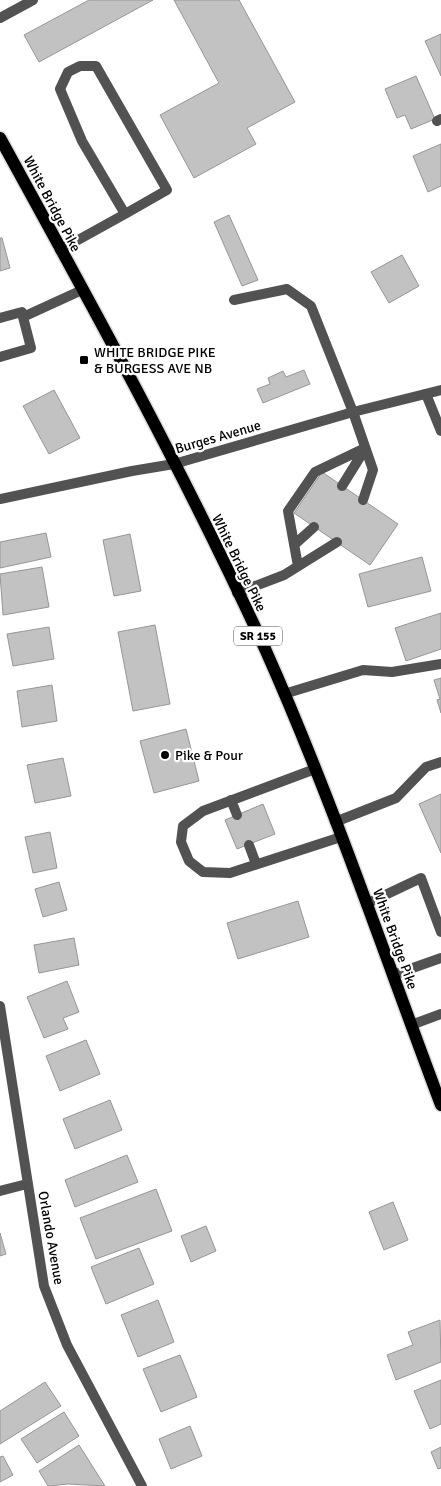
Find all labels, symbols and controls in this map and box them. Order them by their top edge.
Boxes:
street label: White Bridge Pike [20,153,84,255]
place label: WHITE BRIDGE PIKE & BURGESS AVE NB [94,344,216,377]
marker: WHITE BRIDGE PIKE & BURGESS AVE NB [78,354,90,366]
street label: Burges Avenue [173,417,263,457]
street label: White Bridge Pike [208,512,270,614]
road number: SR 155 [234,626,282,646]
place label: Pike & Pour [175,747,244,764]
marker: Pike & Pour [159,749,171,761]
street label: White Bridge Pike [369,886,421,992]
street label: Orlando Avenue [34,1190,68,1286]

